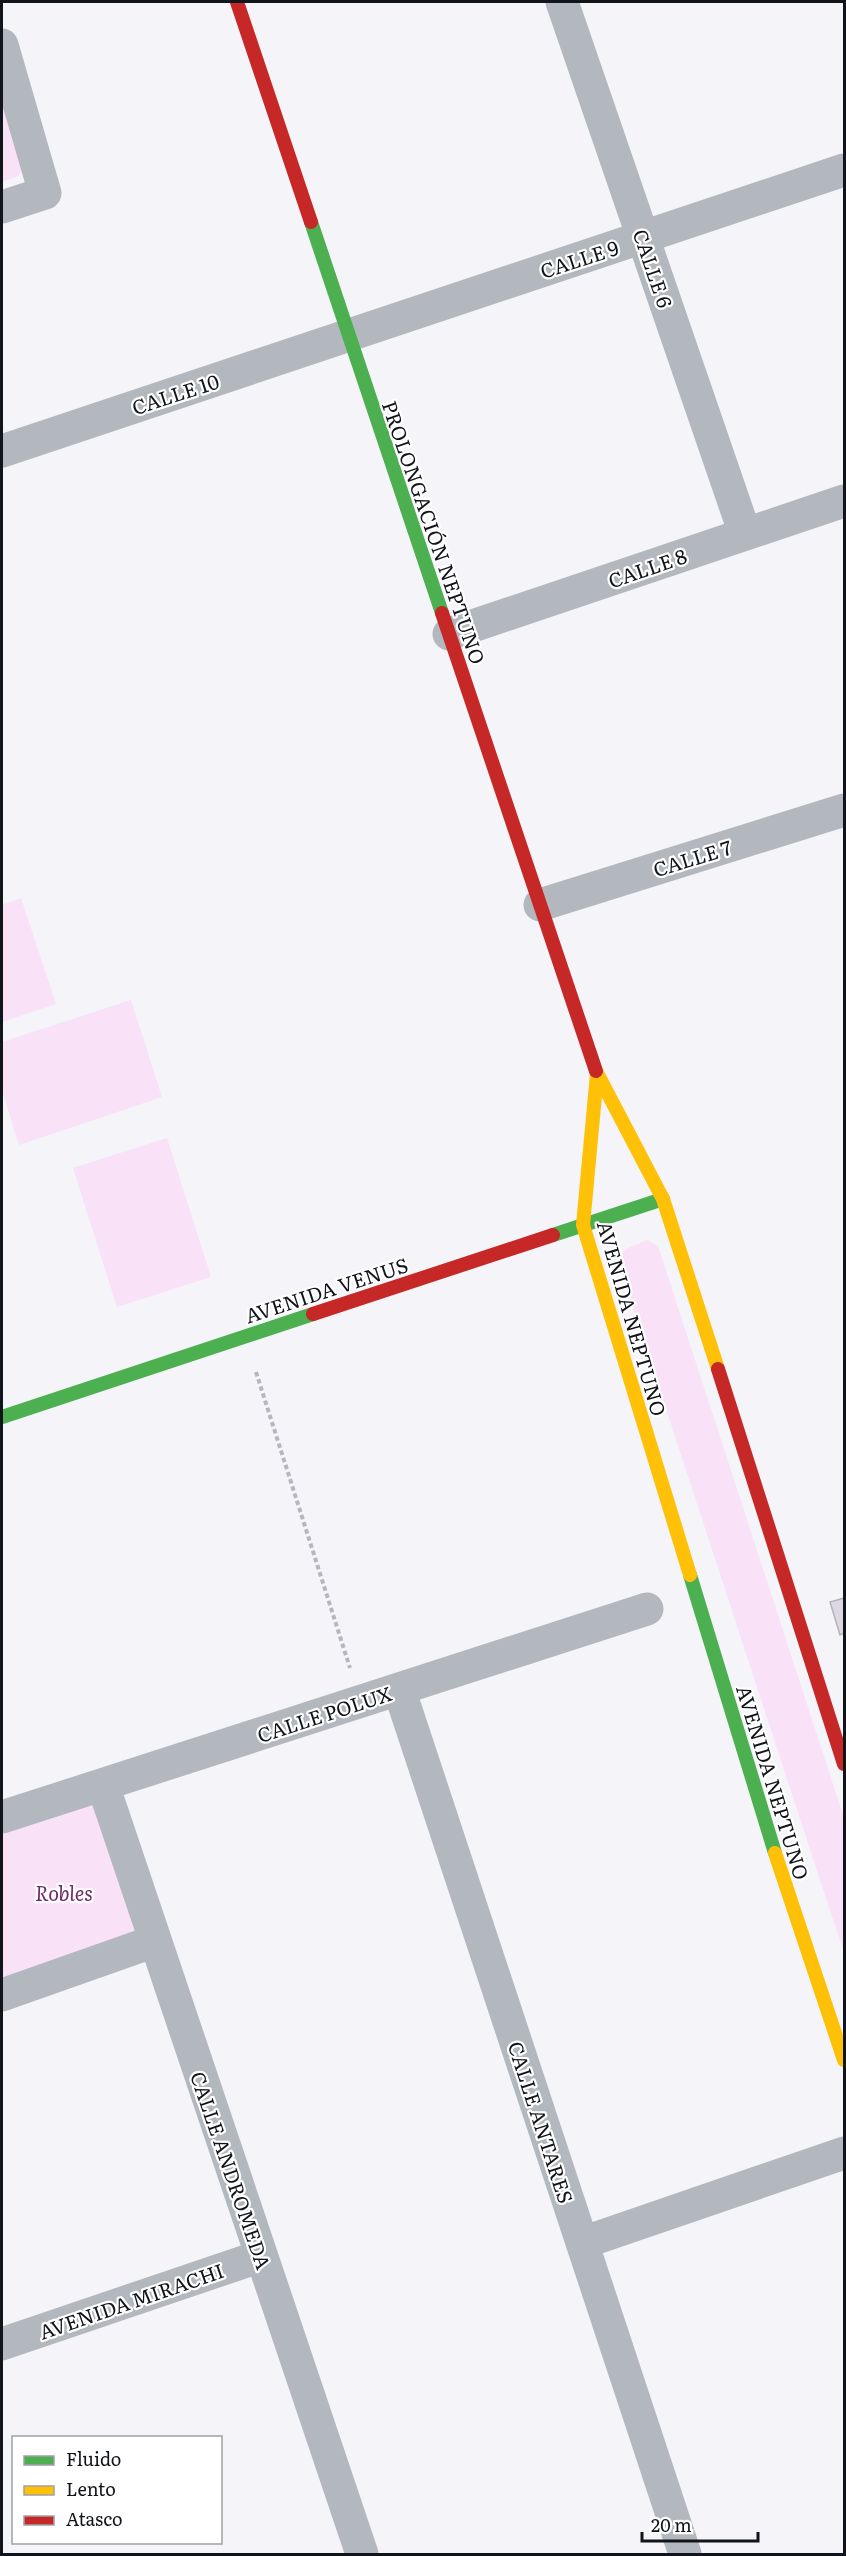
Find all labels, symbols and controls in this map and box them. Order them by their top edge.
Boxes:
street label: CALLE 6 [627,225,681,312]
street label: CALLE 9 [536,231,622,285]
street label: CALLE 10 [127,365,223,421]
street label: PROLONGACIÓN NEPTUNO [376,396,494,668]
street label: CALLE 8 [604,540,690,594]
street label: CALLE 7 [649,831,735,883]
street label: AVENIDA NEPTUNO [591,1217,675,1419]
street label: AVENIDA VENUS [240,1248,412,1330]
street label: CALLE POLUX [253,1677,395,1749]
street label: AVENIDA NEPTUNO [730,1681,818,1883]
park label: Robles [35,1877,93,1907]
street label: CALLE ANTARES [502,2037,582,2207]
street label: CALLE ANDROMEDA [184,2067,280,2273]
street label: AVENIDA MIRACHI [34,2254,228,2346]
legend [12,2436,222,2544]
text: Fluido [66,2445,121,2472]
text: Lento [66,2475,116,2502]
text: Atasco [66,2505,123,2532]
scale bar [642,2505,758,2543]
text: 20 m [651,2511,692,2538]

